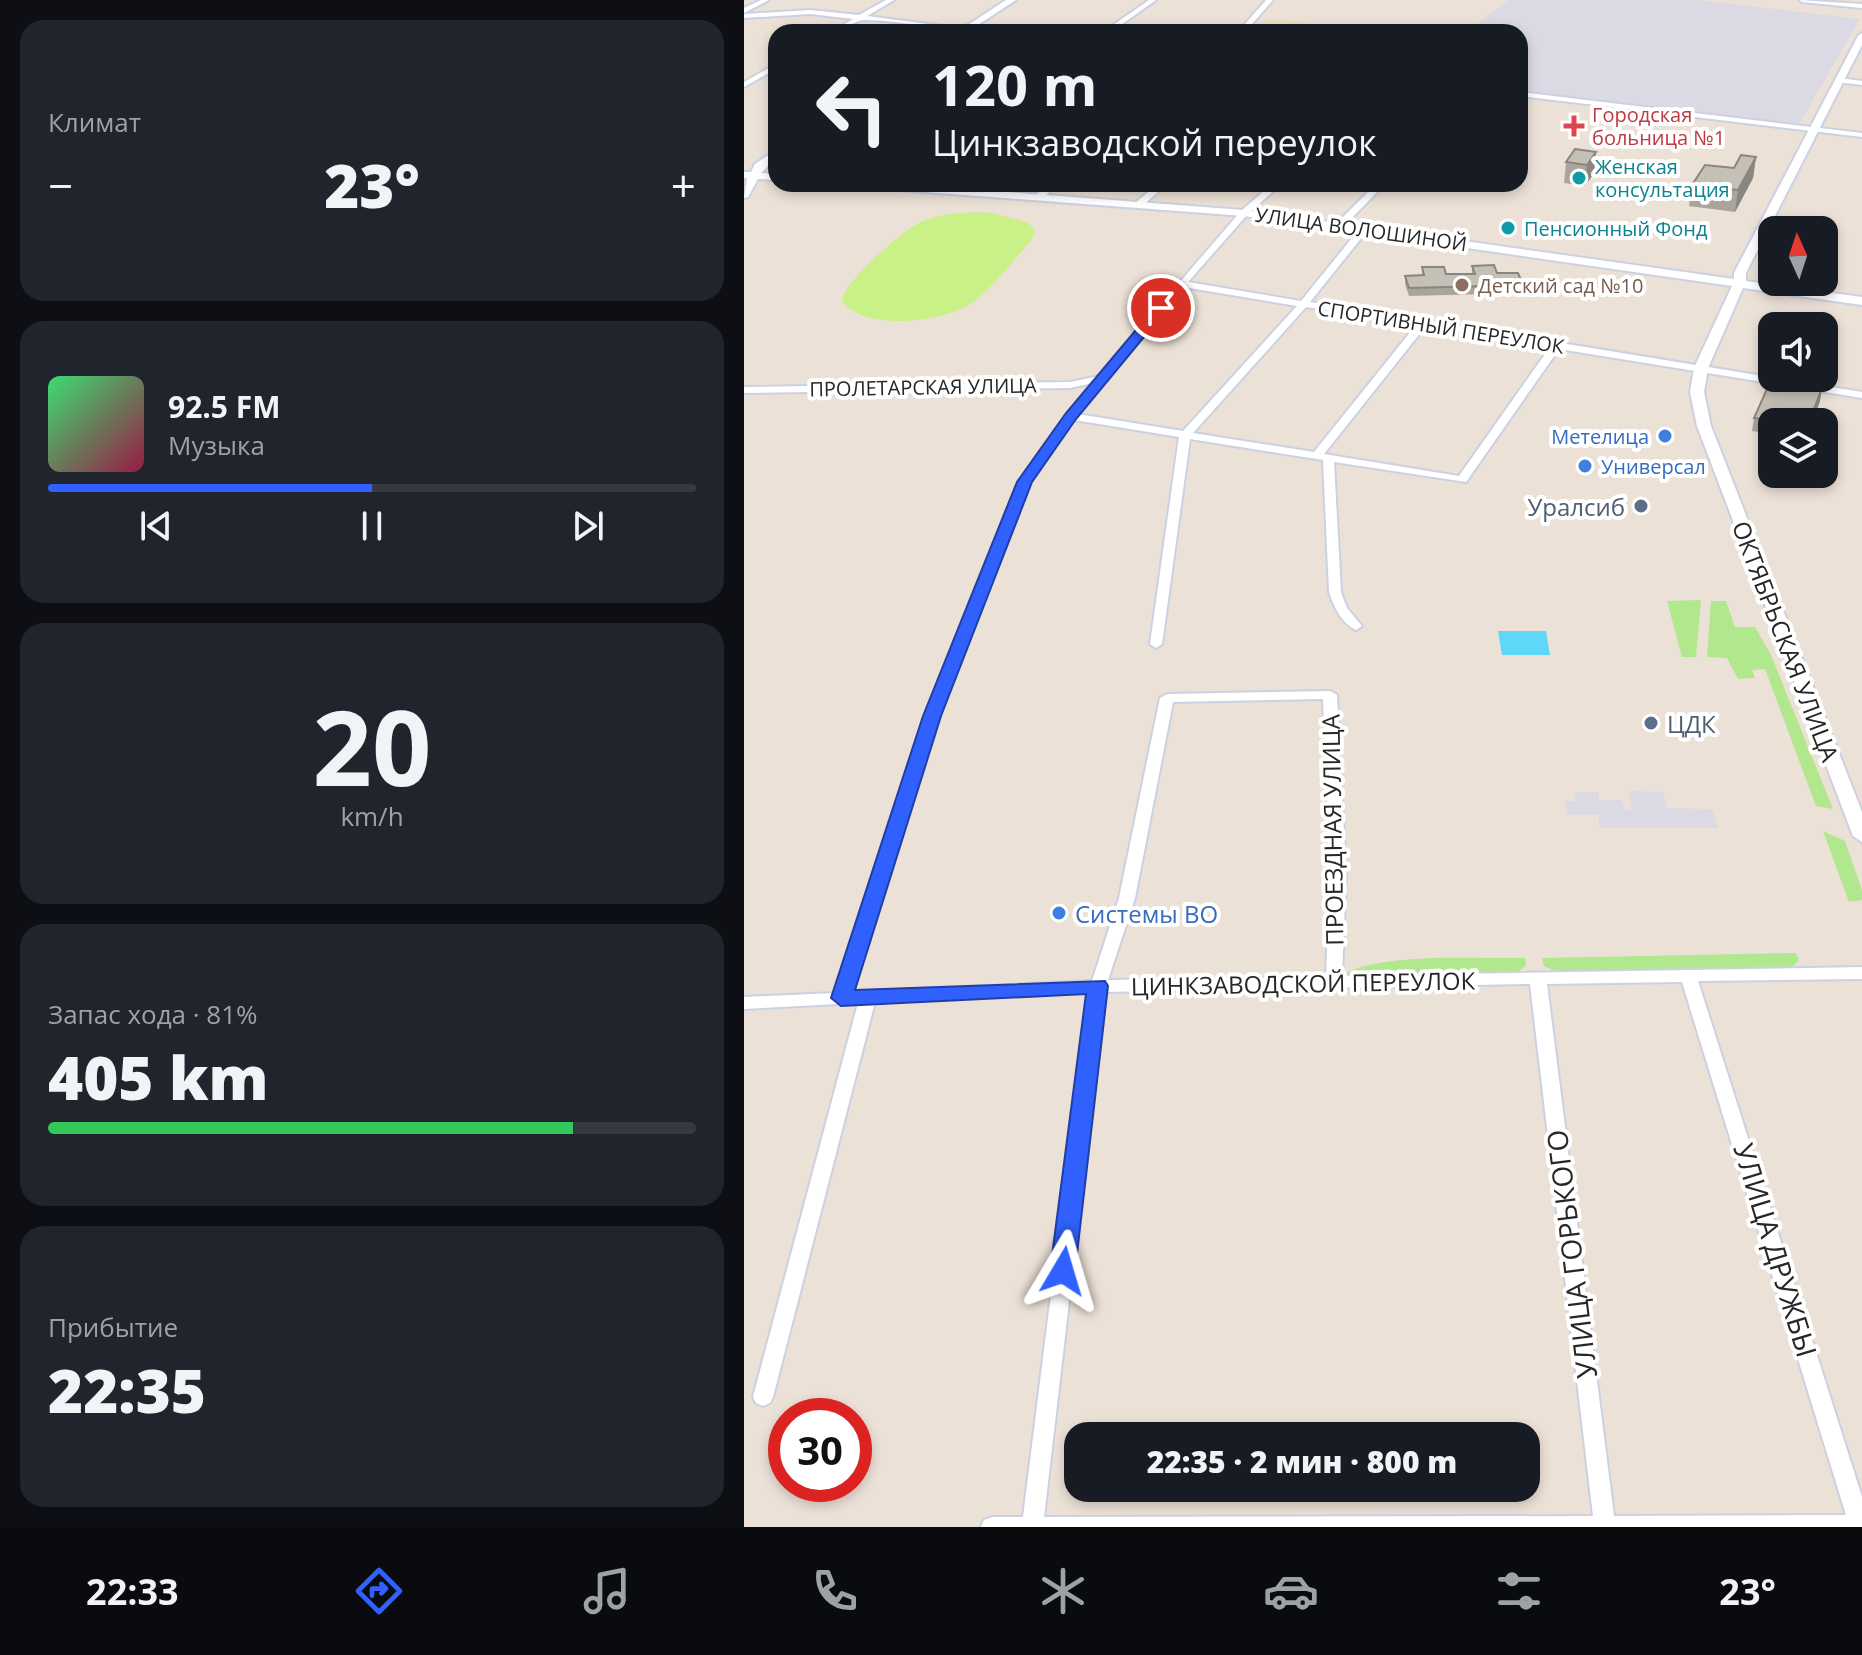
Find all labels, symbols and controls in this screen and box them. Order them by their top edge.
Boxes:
text: 120 m [932,46,1098,122]
icon: left [800,56,904,160]
place label: Городская больница №1 [1592,101,1725,151]
text: Климат [48,104,141,140]
marker: Городская больница №1 [1563,115,1585,137]
text: Цинкзаводской переулок [932,118,1377,167]
text: 23° [324,144,420,226]
place label: Женская консультация [1595,153,1730,203]
text: − [48,155,73,215]
text: + [671,155,696,215]
marker: Женская консультация [1570,169,1588,187]
street label: УЛИЦА ВОЛОШИНОЙ [1253,201,1469,257]
place label: Пенсионный Фонд [1524,215,1708,242]
north arrow [1758,216,1838,296]
map controls [1758,216,1838,488]
marker: Пенсионный Фонд [1499,219,1517,237]
place label: Детский сад №10 [1478,272,1644,299]
pin [1127,274,1195,342]
marker: Детский сад №10 [1453,276,1471,294]
icon: arrive [1139,286,1183,330]
street label: СПОРТИВНЫЙ ПЕРЕУЛОК [1316,294,1567,360]
button: sound [1758,312,1838,392]
street label: ПРОЛЕТАРСКАЯ УЛИЦА [809,372,1037,402]
text: 92.5 FM [168,386,281,427]
button: layers [1758,408,1838,488]
place label: Метелица [1551,423,1649,450]
text: Музыка [168,427,265,463]
marker: Метелица [1656,427,1674,445]
place label: Универсал [1601,453,1706,480]
marker: Универсал [1576,457,1594,475]
place label: Уралсиб [1527,490,1625,523]
marker: Уралсиб [1632,497,1650,515]
icon: previous [134,504,178,548]
icon: pause [350,504,394,548]
icon: next [566,504,610,548]
street label: ОКТЯБРЬСКАЯ УЛИЦА [1725,516,1847,767]
text: 20 [313,675,431,816]
place label: ЦДК [1667,707,1716,740]
street label: ПРОЕЗДНАЯ УЛИЦА [1313,713,1351,946]
marker: ЦДК [1642,714,1660,732]
text: km/h [340,798,404,834]
place label: Системы ВО [1075,897,1218,930]
marker: Системы ВО [1050,904,1068,922]
street label: ЦИНКЗАВОДСКОЙ ПЕРЕУЛОК [1130,963,1476,1003]
text: Запас хода · 81% [48,996,258,1032]
text: 405 km [48,1036,269,1118]
street label: УЛИЦА ГОРЬКОГО [1537,1128,1605,1380]
street label: УЛИЦА ДРУЖБЫ [1725,1138,1827,1362]
position arrow [1021,1229,1105,1313]
text: Прибытие [48,1309,178,1345]
text: 22:35 [48,1349,206,1431]
speed limit sign: 30 [768,1398,872,1502]
text: 22:35 · 2 мин · 800 m [1147,1441,1457,1482]
icon: directions [351,1563,407,1619]
icon: music [579,1563,635,1619]
icon: phone [807,1563,863,1619]
icon: climate [1035,1563,1091,1619]
icon: car [1263,1563,1319,1619]
icon: filters [1491,1563,1547,1619]
text: 22:33 [86,1567,179,1616]
text: 23° [1719,1567,1776,1616]

